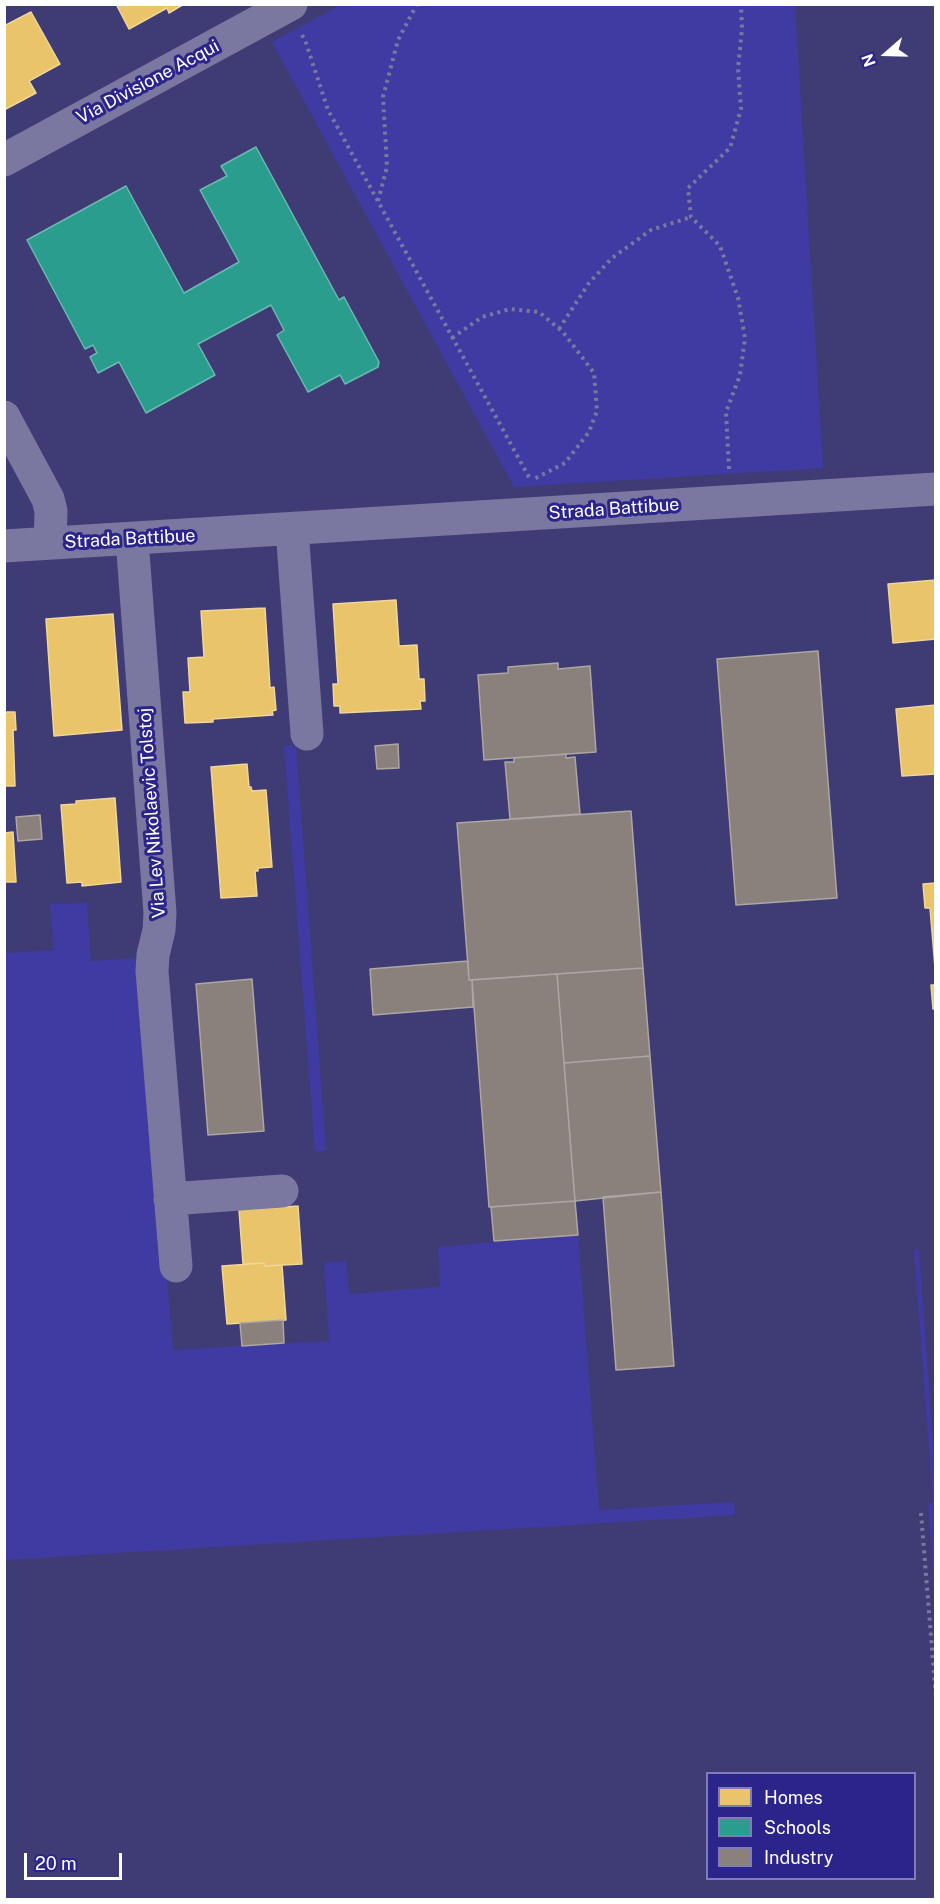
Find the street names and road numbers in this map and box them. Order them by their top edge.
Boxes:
street label: Via Divisione Acqui [73,35,223,129]
street label: Strada Battibue [548,494,680,524]
street label: Strada Battibue [64,525,196,553]
street label: Via Lev Nikolaevic Tolstoj [134,707,170,919]

